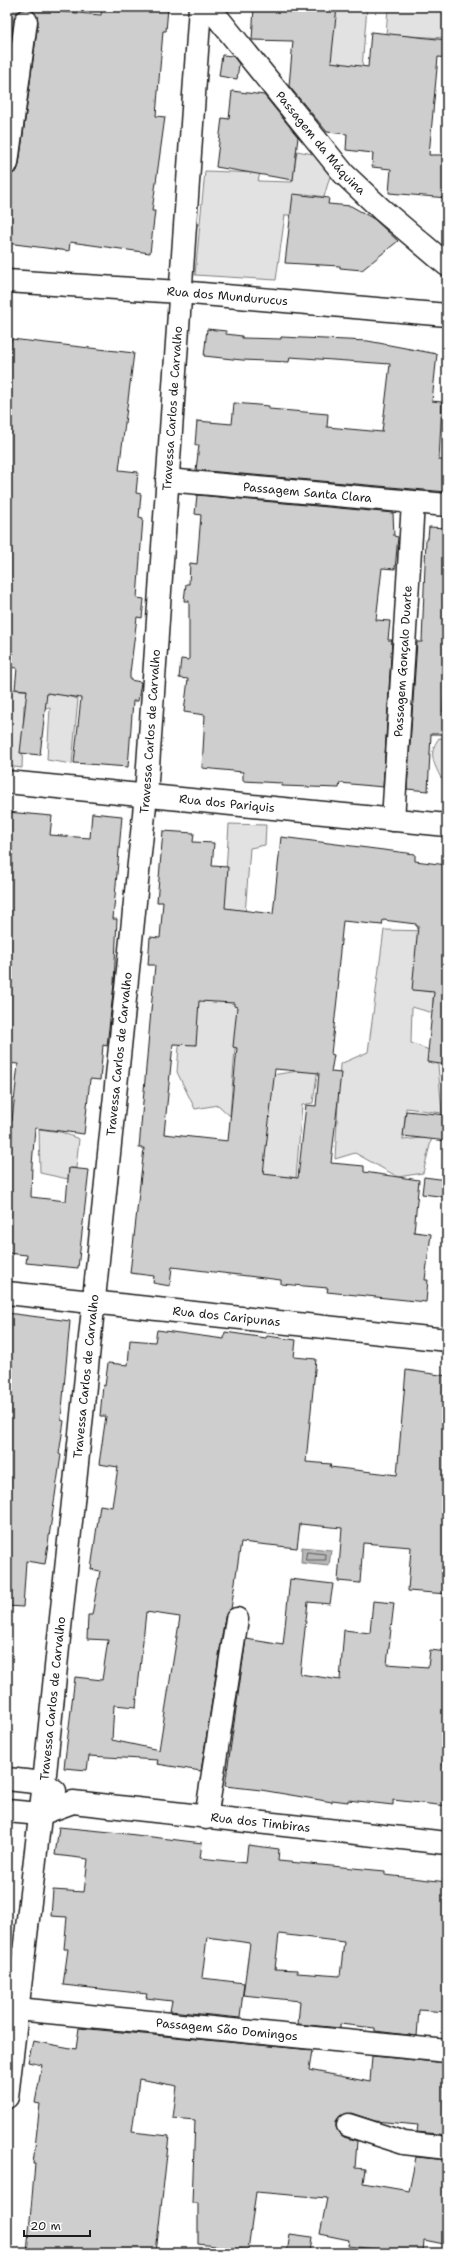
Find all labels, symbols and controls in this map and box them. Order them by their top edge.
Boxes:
street label: Passagem da Máquina [272,88,369,199]
street label: Rua dos Mundurucus [166,283,289,309]
street label: Travessa Carlos de Carvalho [159,325,186,491]
street label: Passagem Santa Clara [242,479,373,506]
street label: Passagem Gonçalo Duarte [390,585,416,738]
street label: Travessa Carlos de Carvalho [136,649,164,815]
street label: Rua dos Pariquis [178,791,276,816]
street label: Travessa Carlos de Carvalho [103,971,136,1137]
street label: Travessa Carlos de Carvalho [70,1293,102,1459]
street label: Rua dos Caripunas [172,1303,282,1330]
street label: Travessa Carlos de Carvalho [36,1616,69,1781]
street label: Rua dos Timbiras [210,1809,311,1836]
street label: Passagem São Domingos [155,2015,299,2044]
scale bar [24,2212,90,2238]
text: 20 m [30,2218,61,2234]

